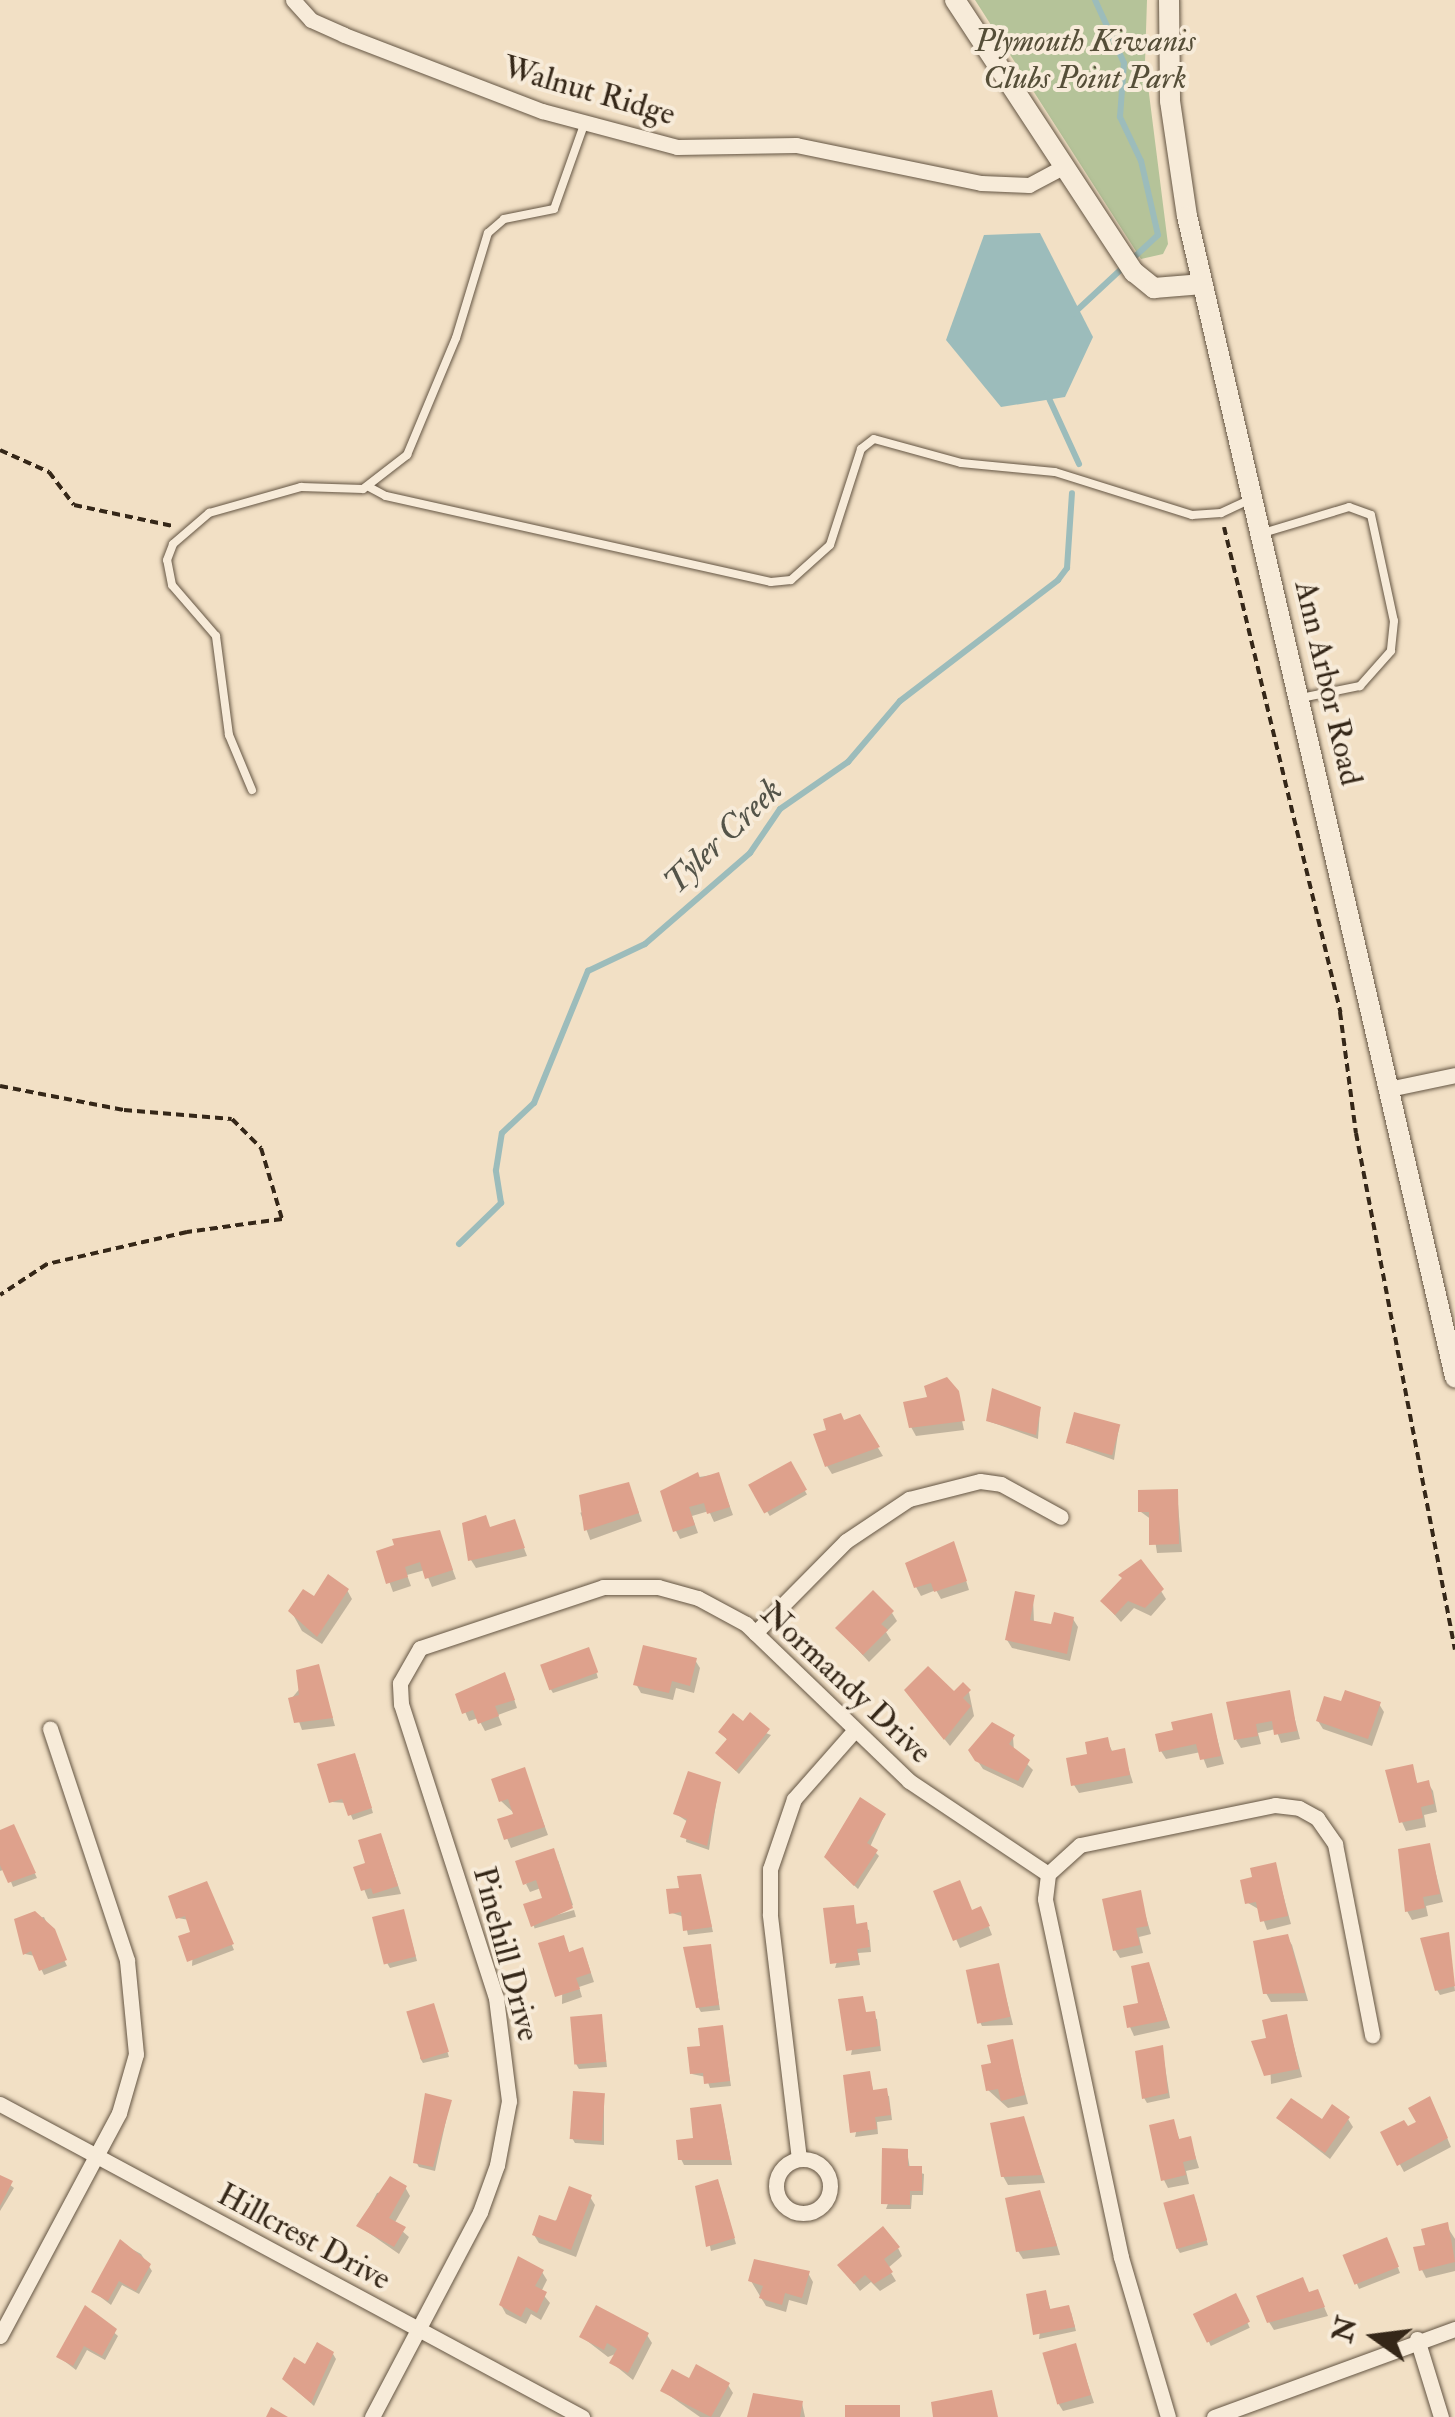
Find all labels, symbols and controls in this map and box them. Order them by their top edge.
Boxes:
park label: Plymouth Kiwanis Clubs Point Park [974,23,1196,98]
street label: Walnut Ridge [499,48,679,134]
street label: Ann Arbor Road [1286,577,1370,789]
water label: Tyler Creek [655,769,791,903]
street label: Normandy Drive [753,1594,939,1772]
street label: Pinehill Drive [464,1863,548,2045]
street label: Hillcrest Drive [211,2175,397,2299]
north arrow [1325,2287,1425,2387]
text: N [1325,2313,1365,2346]

